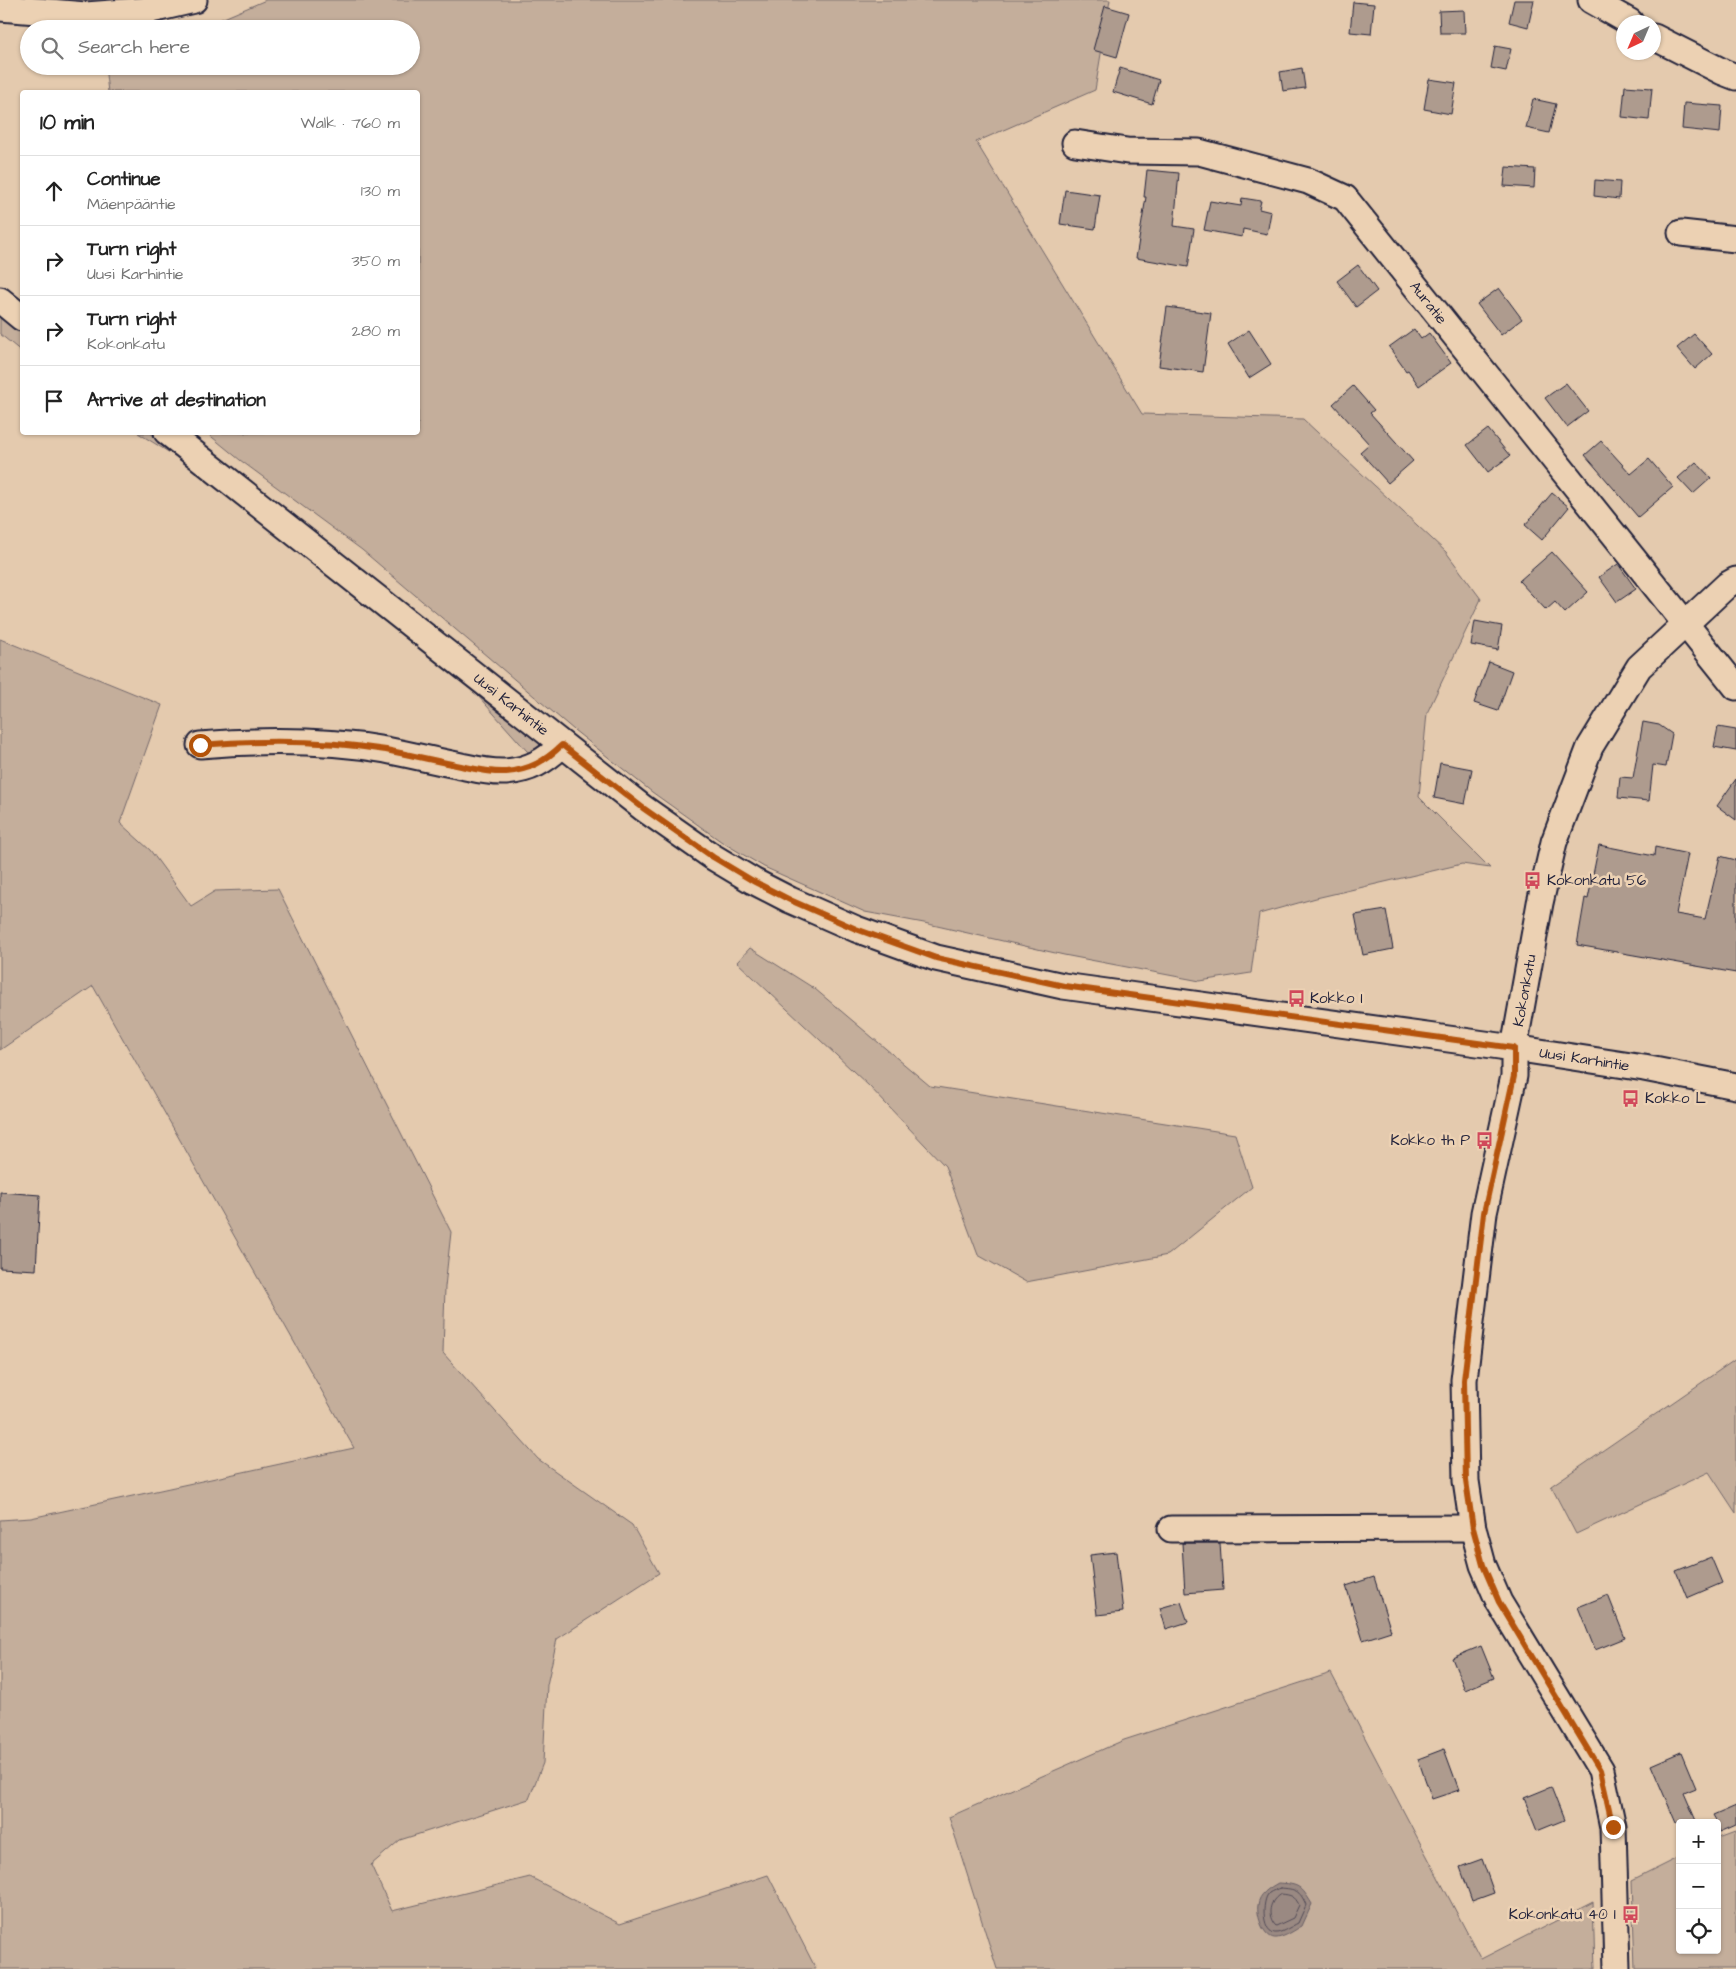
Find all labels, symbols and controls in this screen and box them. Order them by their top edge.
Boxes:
north arrow [1616,15,1661,60]
search box [20,20,420,75]
icon: search [38,34,66,62]
text: Search here [78,34,190,61]
text: 10 min [40,108,94,137]
text: Walk · 760 m [301,112,400,134]
text: Continue [87,166,161,193]
icon: ahead [40,177,68,205]
text: 130 m [361,180,400,202]
text: Mäenpääntie [87,193,176,215]
text: Turn right [87,236,176,263]
icon: right [40,247,68,275]
text: 350 m [352,250,400,272]
text: Uusi Karhintie [87,263,184,285]
street label: Auratie [1405,277,1452,328]
text: Turn right [87,306,176,333]
icon: right [40,317,68,345]
text: 280 m [352,320,400,342]
text: Kokonkatu [87,333,165,355]
icon: arrive [40,387,68,415]
text: Arrive at destination [87,387,266,414]
street label: Uusi Karhintie [469,668,554,740]
route start [189,734,212,757]
bus stop icon: Kokonkatu 56 [1523,870,1543,890]
place label: Kokonkatu 56 [1547,870,1647,891]
street label: Kokonkatu [1508,952,1541,1028]
bus stop icon: Kokko I [1286,988,1306,1008]
place label: Kokko I [1310,988,1363,1009]
street label: Uusi Karhintie [1538,1042,1631,1076]
bus stop icon: Kokko L [1621,1088,1641,1108]
place label: Kokko L [1645,1088,1706,1109]
place label: Kokko th P [1391,1130,1470,1151]
bus stop icon: Kokko th P [1474,1130,1494,1150]
route end [1602,1816,1625,1839]
map controls [1676,1819,1721,1954]
button: + [1676,1819,1721,1864]
button: − [1676,1864,1721,1909]
place label: Kokonkatu 40 I [1509,1904,1616,1925]
bus stop icon: Kokonkatu 40 I [1620,1904,1640,1924]
button: locate [1676,1909,1721,1954]

